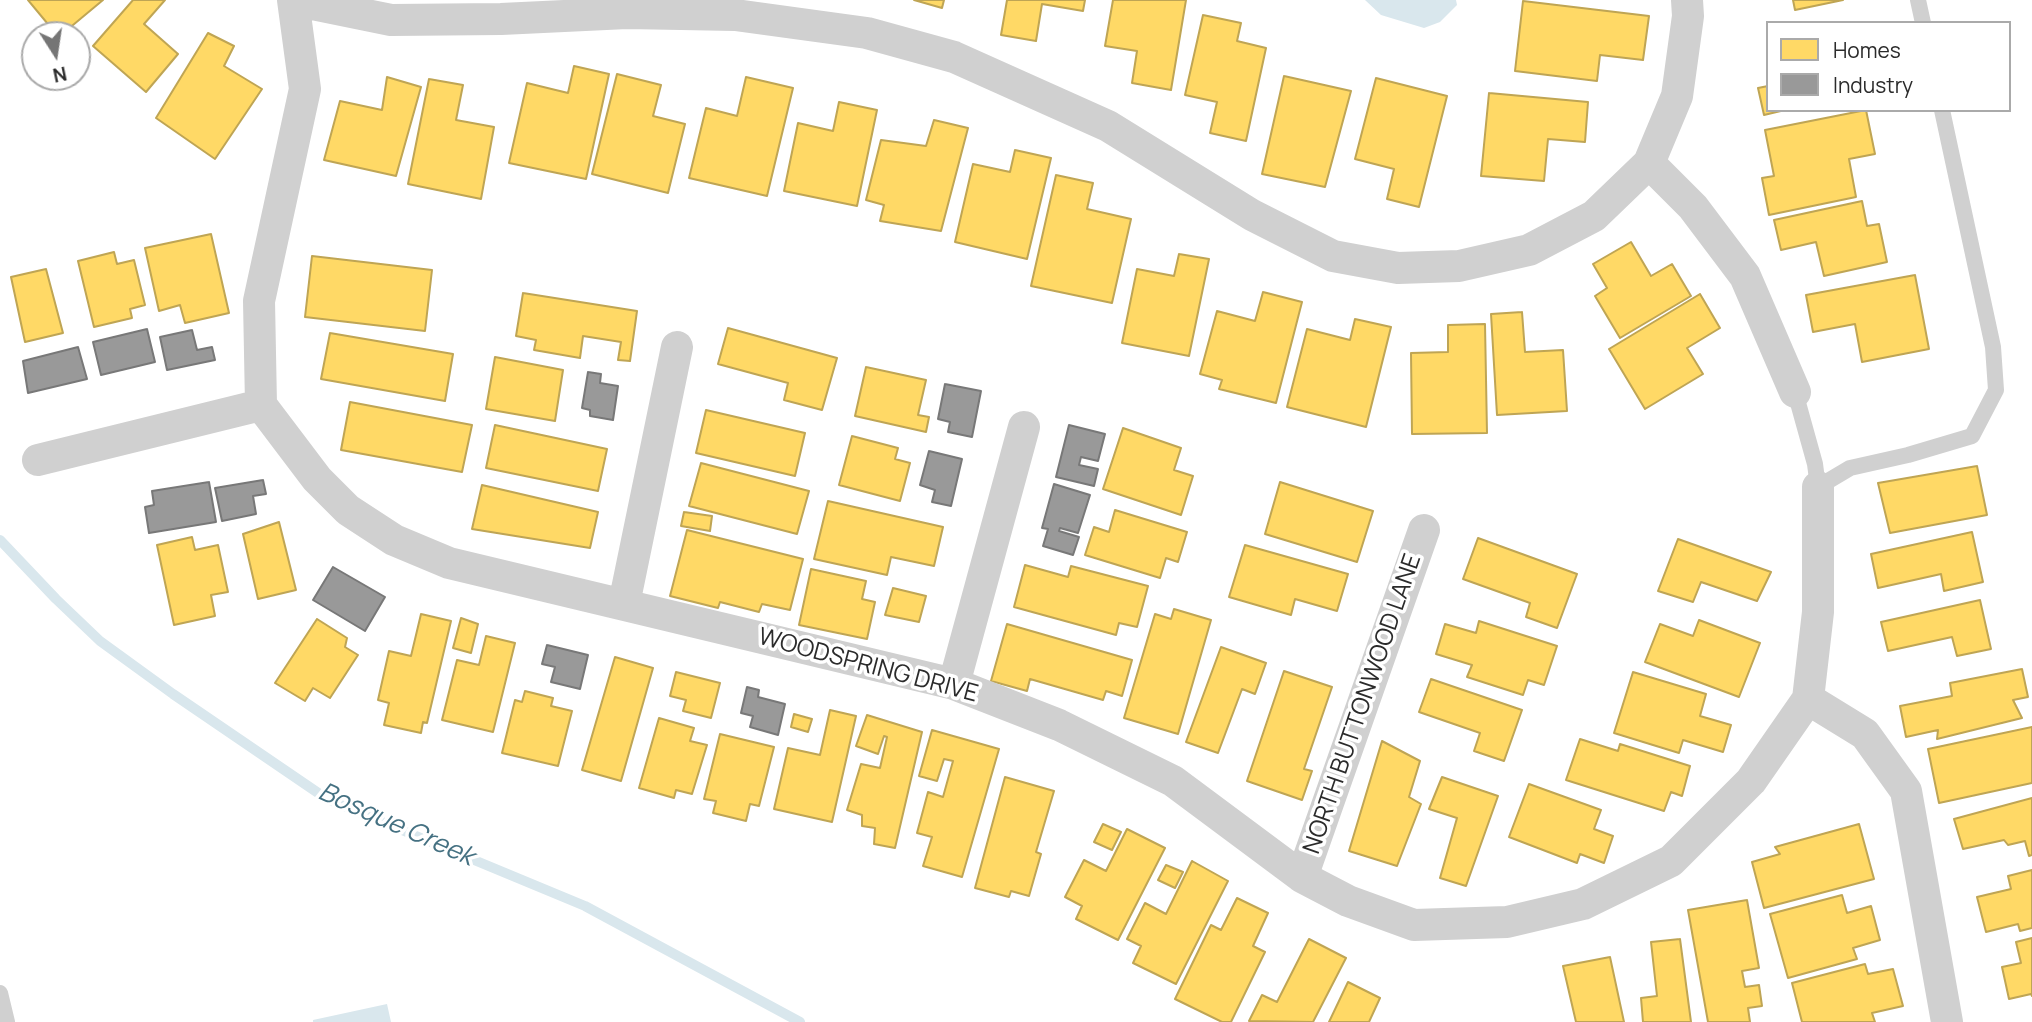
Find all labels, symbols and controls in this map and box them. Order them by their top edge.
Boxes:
north arrow [21,21,91,91]
legend [1766,21,2011,112]
text: Homes [1833,36,1901,64]
text: N [51,60,69,89]
text: Industry [1833,71,1913,99]
street label: NORTH BUTTONWOOD LANE [1298,550,1428,858]
street label: WOODSPRING DRIVE [755,623,981,709]
water label: Bosque Creek [313,777,479,873]

